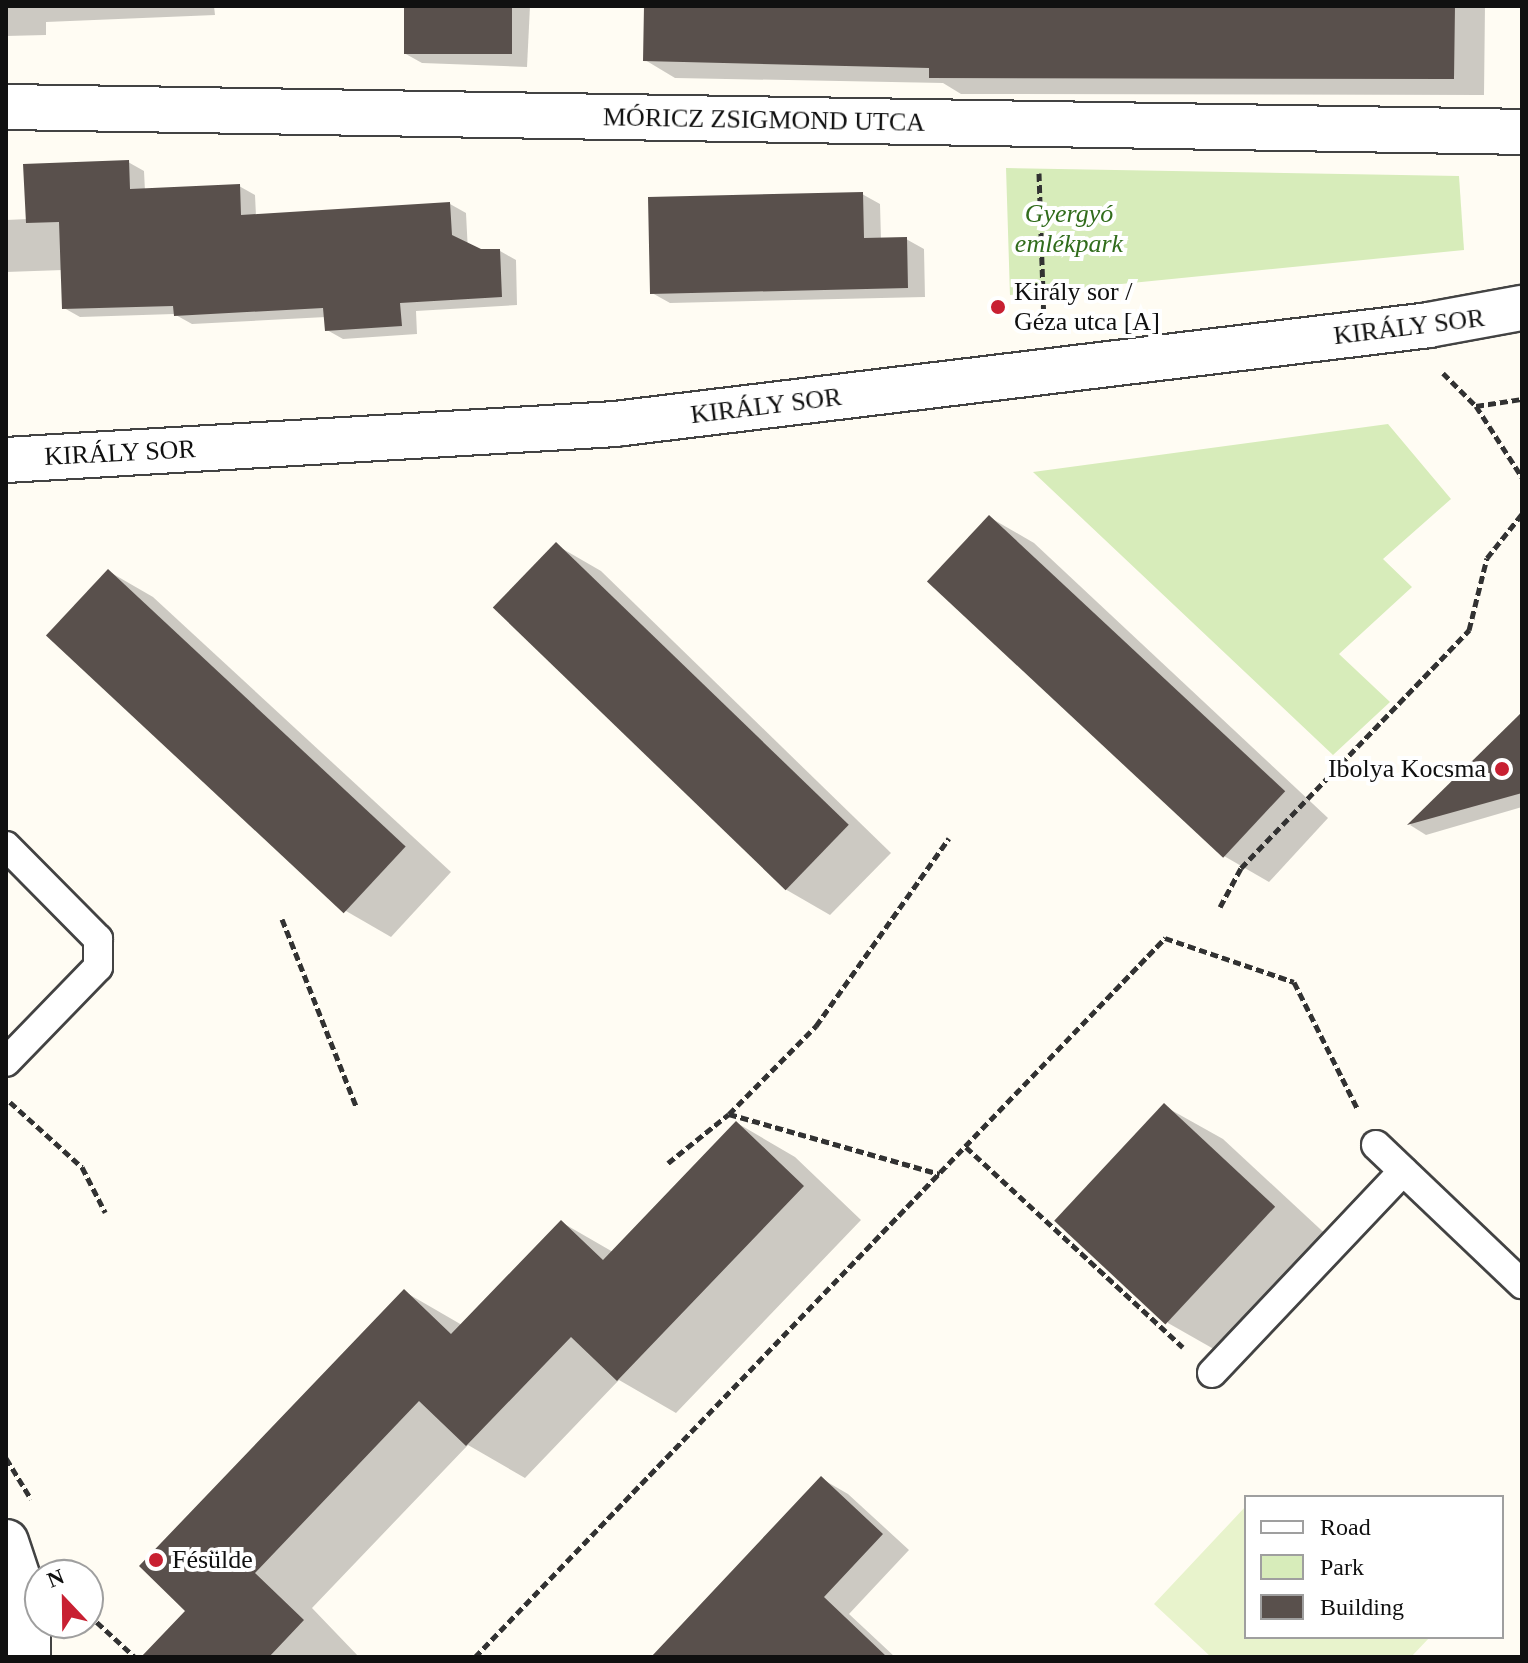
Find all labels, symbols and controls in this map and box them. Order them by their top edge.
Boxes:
street label: MÓRICZ ZSIGMOND UTCA [603,102,925,138]
park label: Gyergyó emlékpark [1015,198,1123,260]
place label: Király sor / Géza utca [A] [1014,276,1160,338]
marker: Király sor / Géza utca [A] [989,298,1007,316]
street label: KIRÁLY SOR [1331,302,1487,352]
street label: KIRÁLY SOR [688,381,844,431]
street label: KIRÁLY SOR [43,433,197,473]
place label: Ibolya Kocsma [1328,753,1486,785]
marker: Ibolya Kocsma [1493,760,1511,778]
legend [1244,1495,1504,1639]
text: Road [1320,1514,1371,1540]
place label: Fésülde [172,1544,253,1576]
marker: Fésülde [147,1551,165,1569]
text: Park [1320,1554,1364,1580]
north arrow [24,1559,104,1639]
text: N [44,1564,68,1593]
text: Building [1320,1594,1404,1620]

